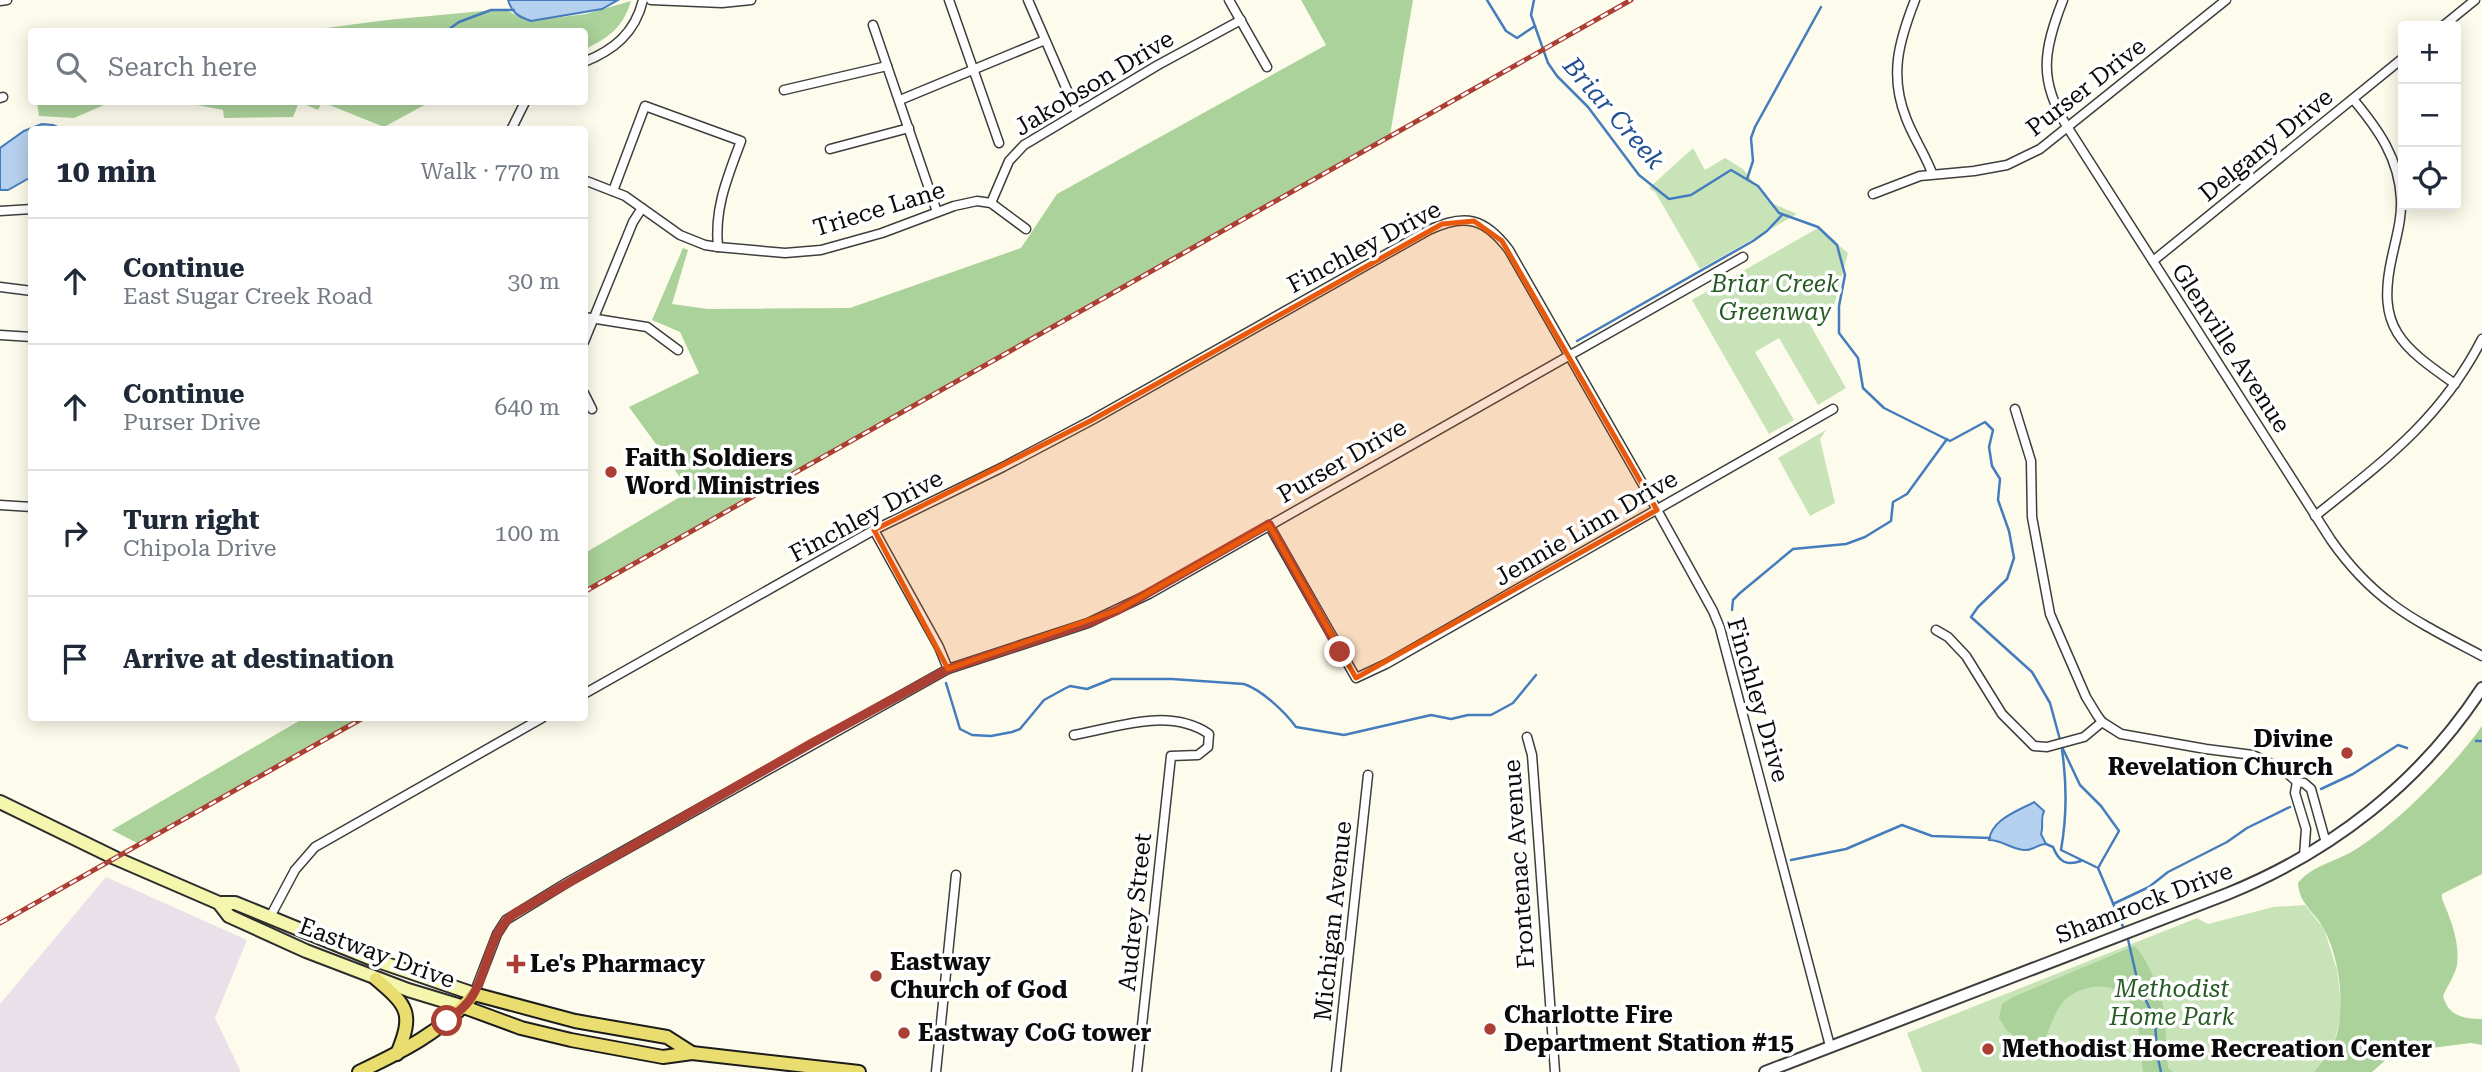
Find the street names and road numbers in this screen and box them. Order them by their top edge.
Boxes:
street label: Jakobson Drive [1009,24,1179,142]
street label: Purser Drive [2021,32,2151,142]
street label: Delgany Drive [2194,83,2338,207]
street label: Triece Lane [810,176,948,242]
street label: Finchley Drive [1283,195,1445,299]
street label: Glenville Avenue [2166,258,2296,438]
street label: Purser Drive [1273,413,1411,509]
street label: Finchley Drive [785,464,947,568]
street label: Jennie Linn Drive [1490,464,1682,592]
street label: Finchley Drive [1721,615,1795,785]
street label: Frontenac Avenue [1498,758,1540,970]
street label: Michigan Avenue [1309,820,1357,1022]
street label: Audrey Street [1113,832,1157,992]
street label: Shamrock Drive [2052,856,2236,950]
street label: Eastway Drive [295,912,459,994]

